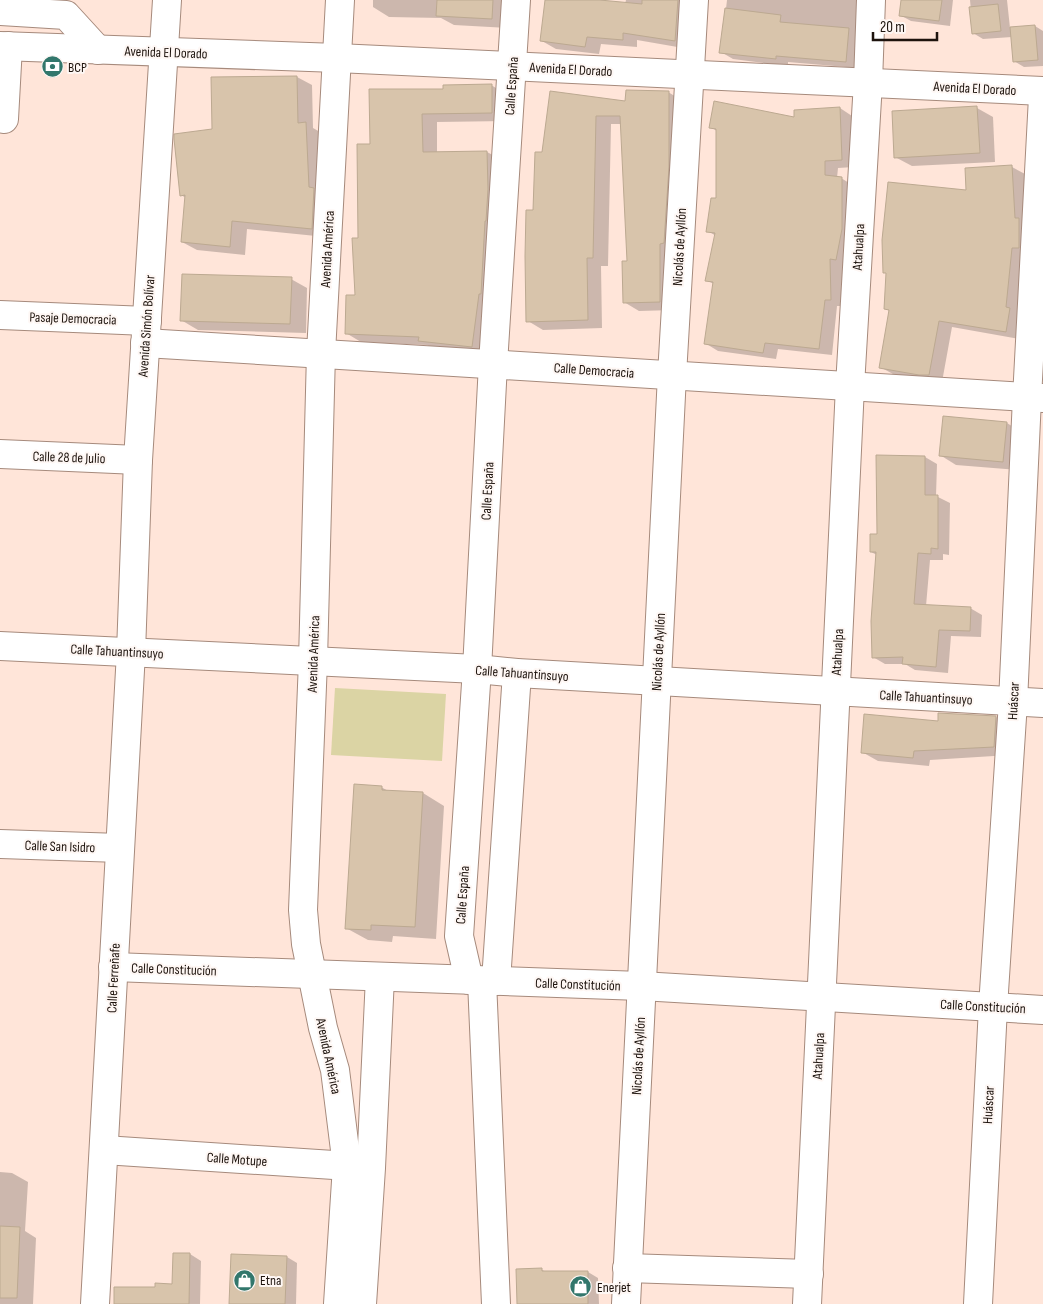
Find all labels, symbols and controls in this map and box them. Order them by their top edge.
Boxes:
scale bar [873,10,937,42]
text: 20 m [880,18,905,37]
street label: Avenida El Dorado [123,43,208,62]
bank icon: BCP [40,55,64,79]
street label: Calle España [501,56,522,116]
place label: BCP [68,59,87,76]
street label: Avenida El Dorado [528,59,613,80]
street label: Avenida El Dorado [932,78,1017,99]
street label: Nicolás de Ayllón [669,207,690,287]
street label: Avenida América [317,210,338,289]
street label: Atahualpa [849,223,868,272]
street label: Avenida Simón Bolívar [134,274,159,379]
street label: Pasaje Democracia [29,308,117,329]
street label: Calle Democracia [553,359,635,382]
street label: Calle 28 de Julio [32,448,106,467]
street label: Calle España [477,461,498,521]
street label: Nicolás de Ayllón [648,612,669,692]
street label: Avenida América [304,615,323,694]
street label: Atahualpa [828,628,847,677]
street label: Calle Tahuantinsuyo [70,641,164,662]
street label: Calle Tahuantinsuyo [475,662,569,685]
street label: Huáscar [1004,681,1023,721]
street label: Calle Tahuantinsuyo [879,687,973,708]
street label: Calle San Isidro [24,837,96,856]
street label: Calle España [452,865,473,925]
street label: Calle Ferreñafe [103,943,124,1013]
street label: Calle Constitución [131,960,217,979]
street label: Calle Constitución [535,975,621,994]
street label: Calle Constitución [940,996,1026,1017]
street label: Avenida América [312,1016,345,1096]
street label: Nicolás de Ayllón [628,1016,649,1096]
street label: Atahualpa [809,1032,828,1081]
street label: Huáscar [979,1085,998,1125]
street label: Calle Motupe [206,1149,268,1170]
shop icon: Etna [232,1268,256,1292]
place label: Etna [260,1272,281,1289]
shop icon: Enerjet [569,1275,593,1299]
place label: Enerjet [597,1279,631,1296]

